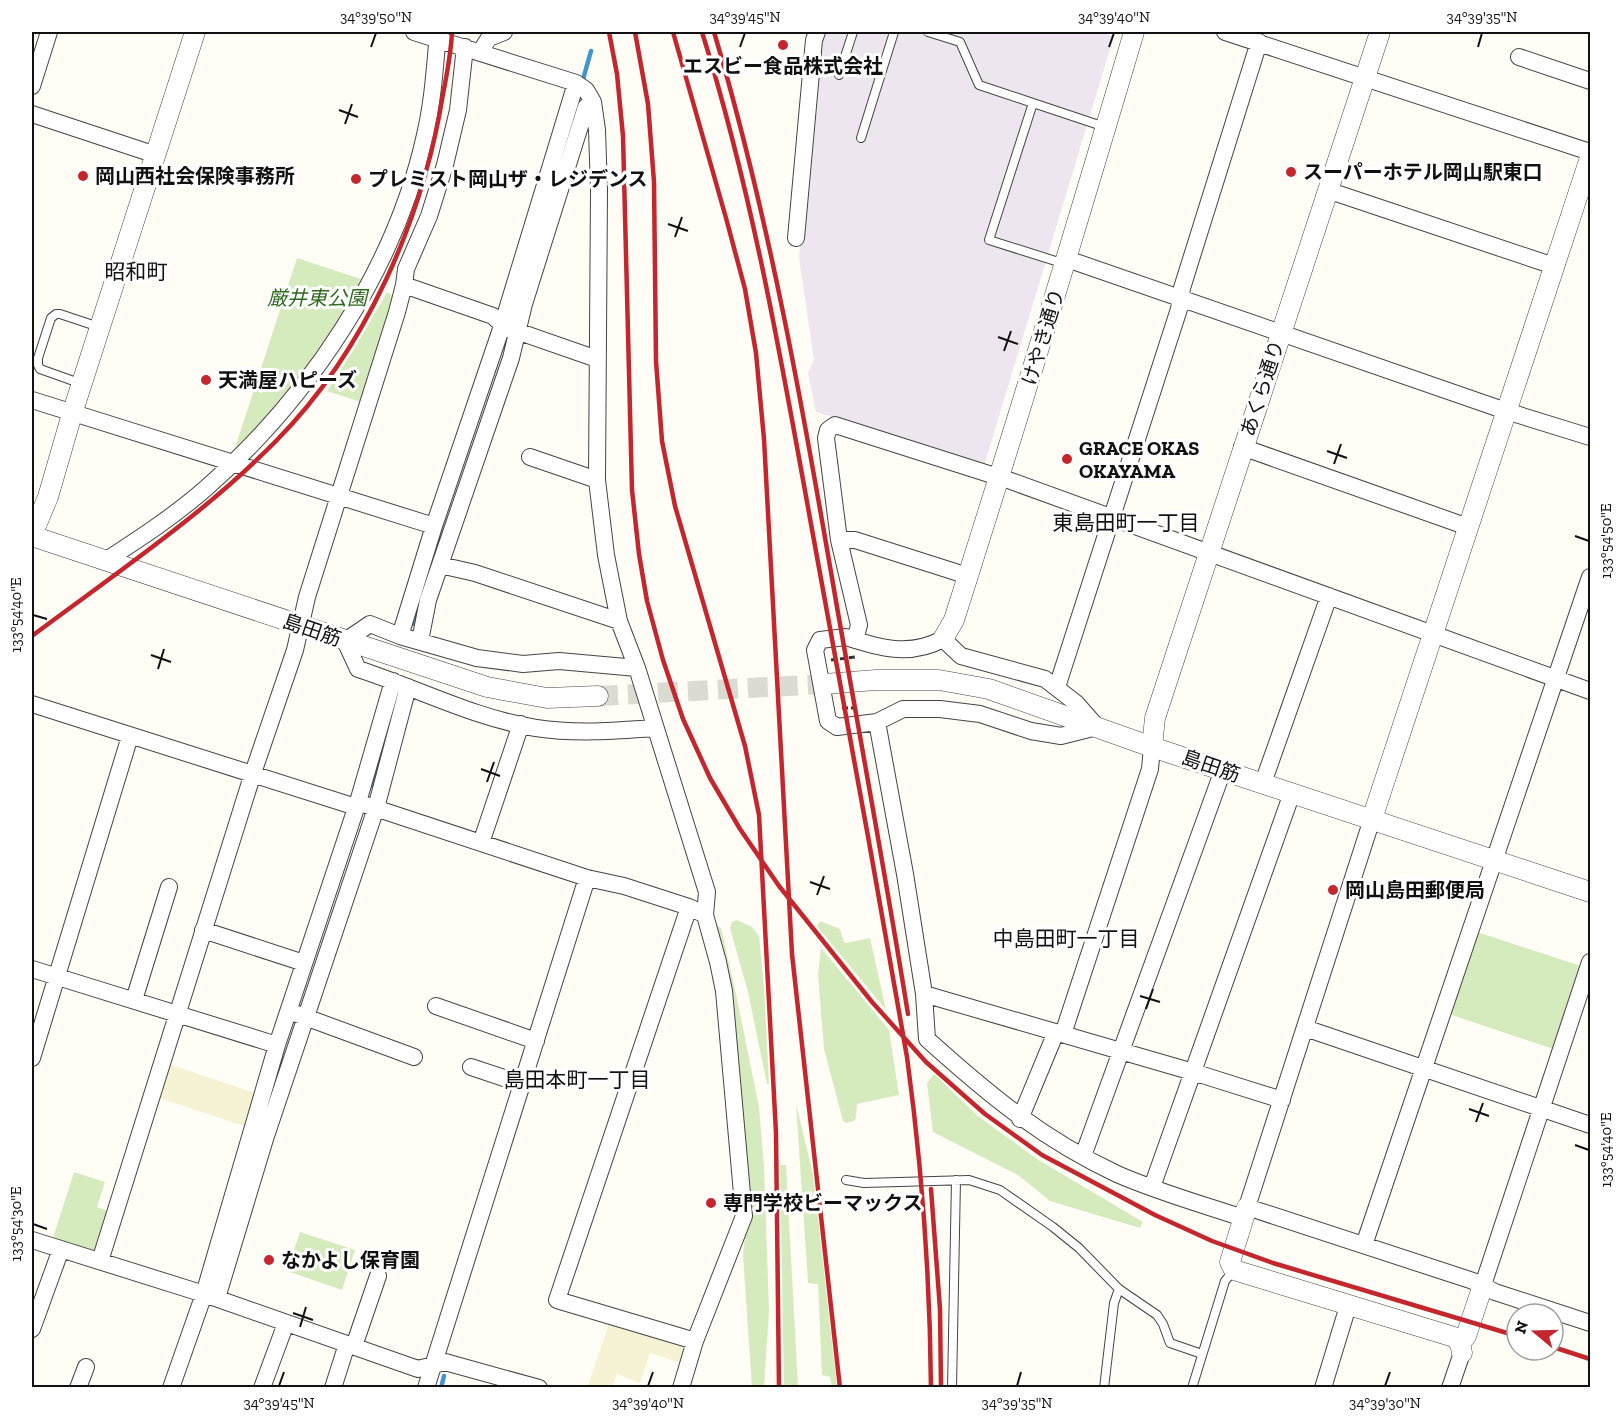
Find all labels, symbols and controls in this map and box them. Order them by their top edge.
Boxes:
text: 34°39'50"N [340,8,412,26]
text: 34°39'45"N [709,8,781,26]
text: 34°39'40"N [1078,8,1150,26]
text: 34°39'35"N [1447,8,1517,26]
marker: エスビー食品株式会社 [776,38,790,52]
place label: エスビー食品株式会社 [683,54,883,78]
place label: スーパーホテル岡山駅東口 [1303,160,1543,184]
place label: 岡山西社会保険事務所 [95,164,295,188]
marker: スーパーホテル岡山駅東口 [1284,165,1298,179]
place label: プレミスト岡山ザ・レジデンス [368,167,648,191]
marker: 岡山西社会保険事務所 [76,169,90,183]
marker: プレミスト岡山ザ・レジデンス [349,172,363,186]
district label: 昭和町 [105,259,168,284]
park label: 厳井東公園 [267,286,370,310]
street label: けやき通り [1017,286,1069,388]
street label: あくら通り [1235,337,1289,439]
place label: 天満屋ハピーズ [218,368,357,392]
marker: 天満屋ハピーズ [199,373,213,387]
place label: GRACE OKAS OKAYAMA [1079,436,1199,483]
marker: GRACE OKAS OKAYAMA [1060,452,1074,466]
text: 133°54'50"E [1597,503,1615,579]
district label: 東島田町一丁目 [1053,510,1200,535]
text: 133°54'40"E [7,577,25,653]
street label: 島田筋 [280,609,344,651]
street label: 島田筋 [1179,745,1243,787]
place label: 岡山島田郵便局 [1345,878,1485,902]
marker: 岡山島田郵便局 [1326,883,1340,897]
district label: 中島田町一丁目 [993,926,1140,951]
district label: 島田本町一丁目 [504,1067,651,1092]
text: 133°54'40"E [1597,1112,1615,1188]
text: 133°54'30"E [7,1186,25,1262]
place label: 専門学校ビーマックス [723,1191,922,1215]
marker: 専門学校ビーマックス [704,1196,718,1210]
place label: なかよし保育園 [281,1248,420,1272]
marker: なかよし保育園 [262,1253,276,1267]
north arrow [1505,1302,1565,1362]
text: N [1510,1318,1532,1336]
text: 34°39'45"N [243,1394,315,1412]
text: 34°39'40"N [612,1394,684,1412]
text: 34°39'35"N [982,1394,1052,1412]
text: 34°39'30"N [1349,1394,1421,1412]

